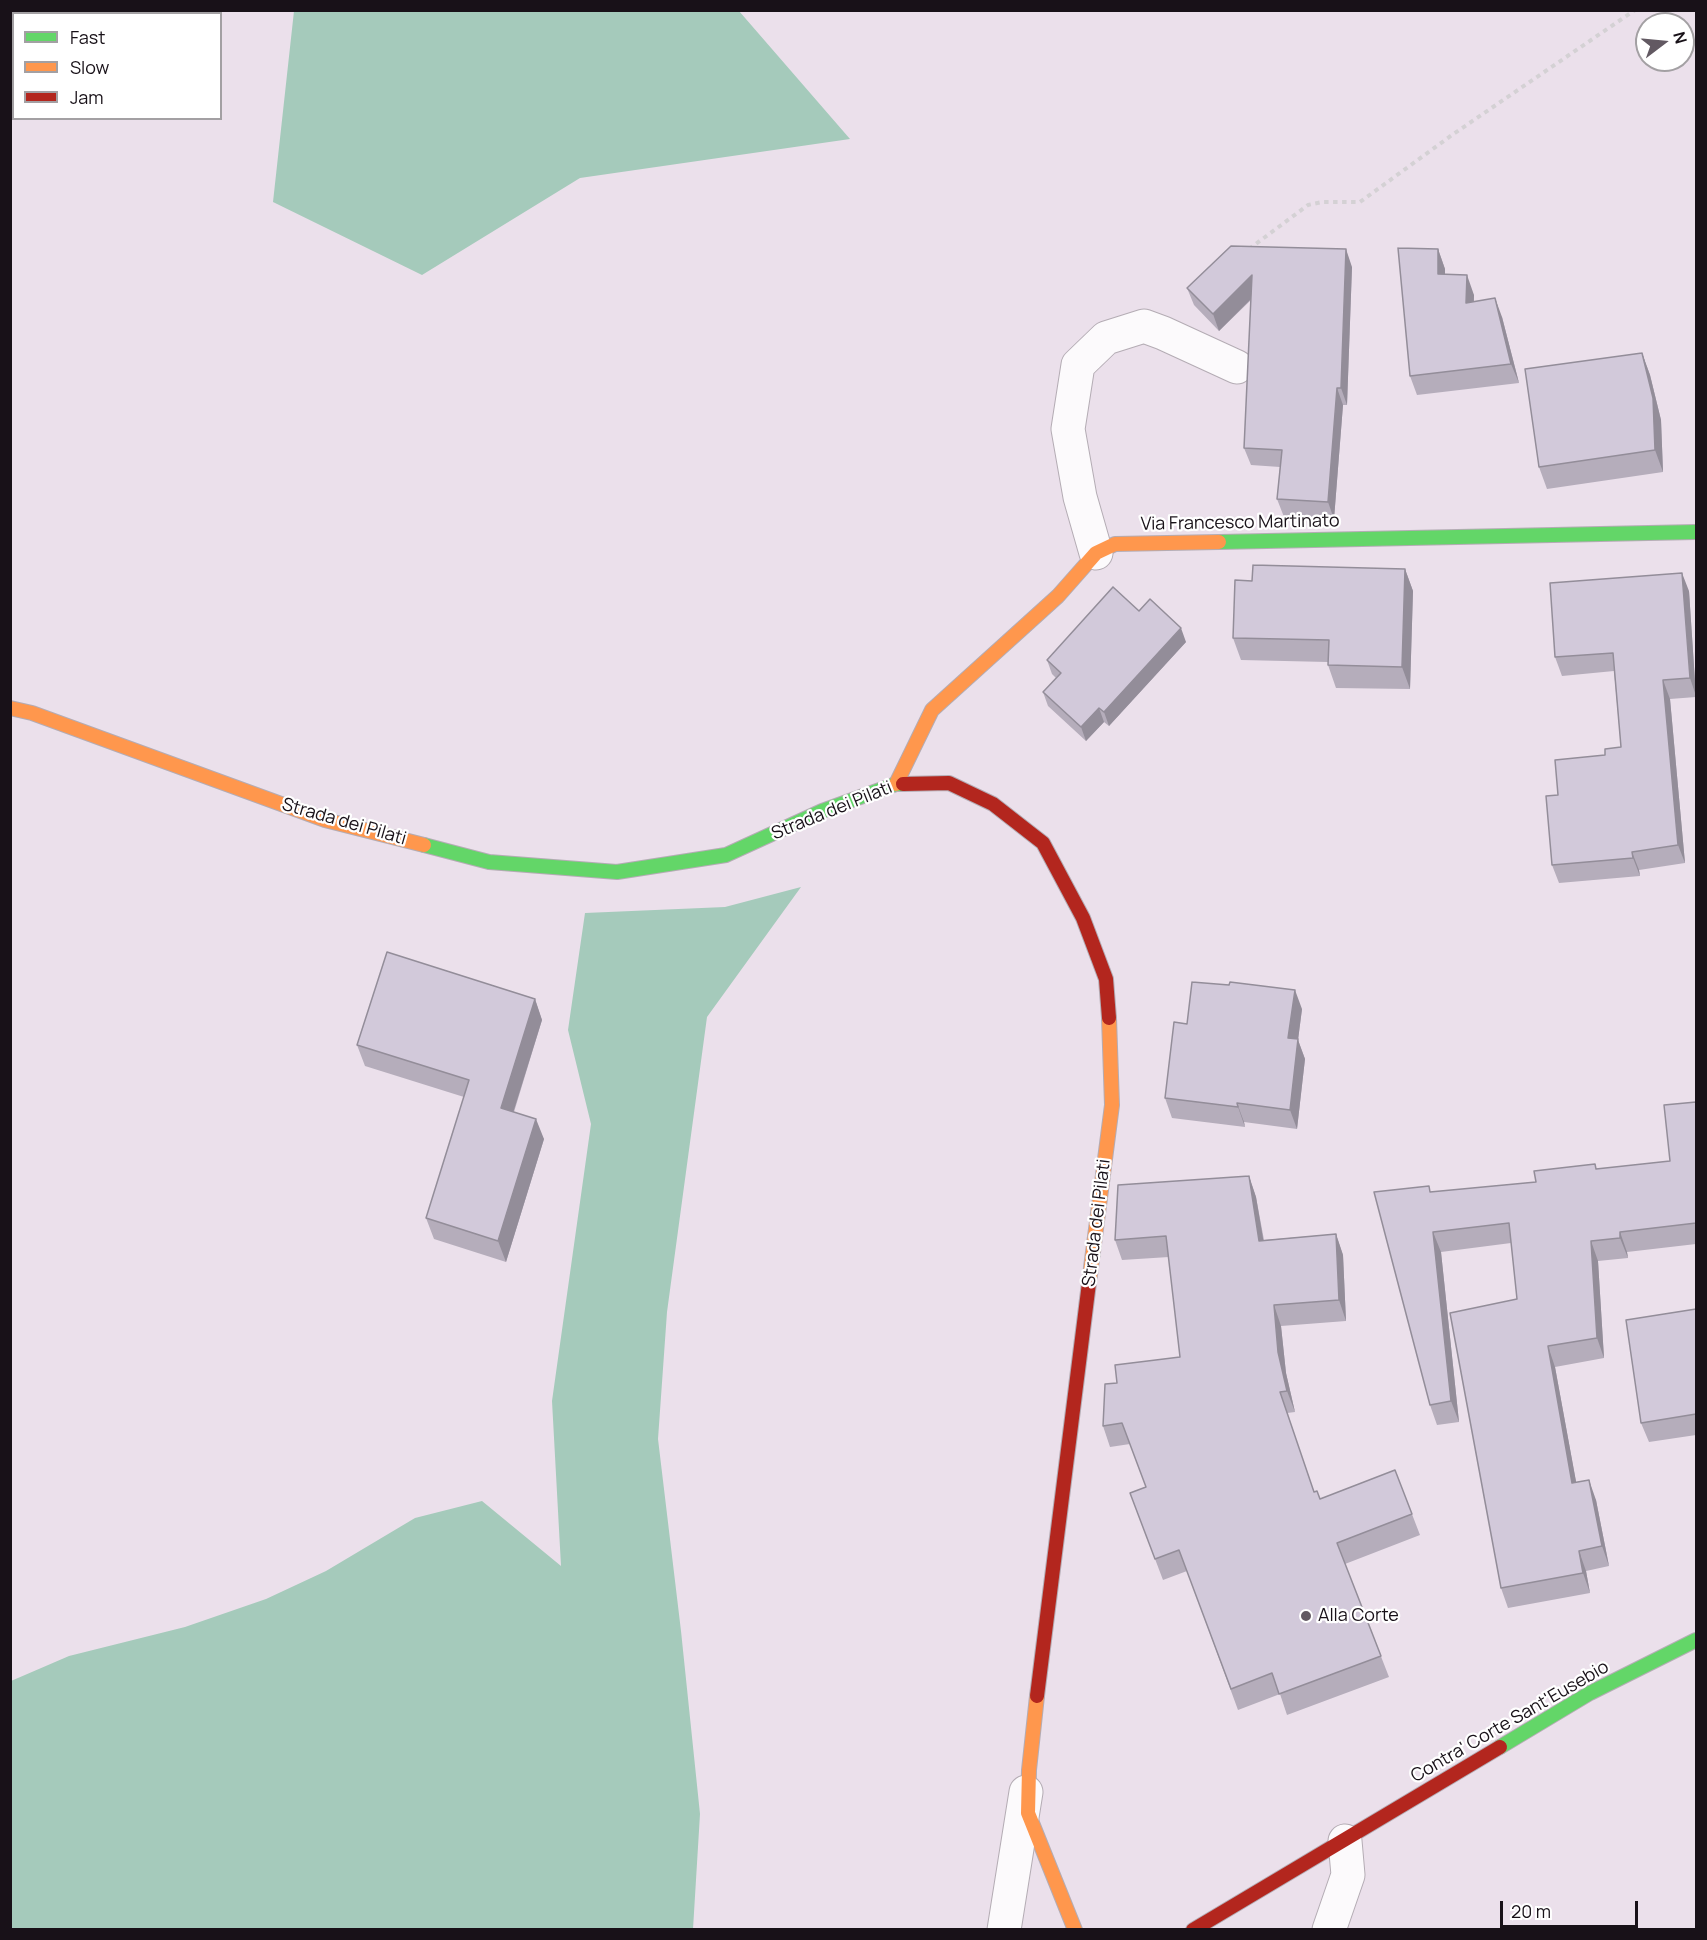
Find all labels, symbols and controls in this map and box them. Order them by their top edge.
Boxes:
legend [12,12,222,120]
north arrow [1635,12,1695,72]
text: Fast [70,25,105,49]
text: N [1668,29,1693,46]
text: Slow [70,55,109,79]
text: Jam [70,85,104,109]
street label: Via Francesco Martinato [1140,510,1340,536]
street label: Strada dei Pilati [768,777,896,845]
street label: Strada dei Pilati [279,794,409,850]
street label: Strada dei Pilati [1078,1158,1116,1288]
place label: Alla Corte [1318,1605,1399,1627]
marker: Alla Corte [1299,1609,1313,1623]
street label: Contra' Corte Sant'Eusebio [1407,1656,1613,1788]
scale bar [1503,1889,1641,1927]
text: 20 m [1511,1899,1551,1923]

